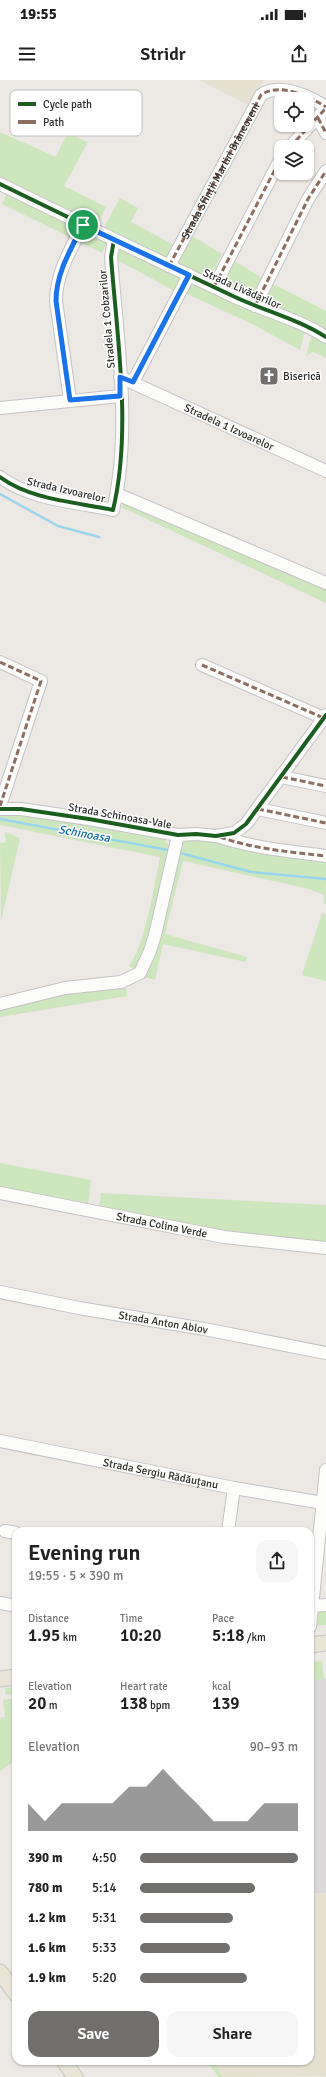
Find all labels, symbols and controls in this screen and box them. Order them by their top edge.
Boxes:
text: 19:55 [20,5,57,23]
icon: menu [16,43,38,65]
text: Stridr [140,43,186,65]
icon: share [288,43,310,65]
legend [10,90,142,136]
map controls [274,92,314,180]
button: locate [274,92,314,132]
text: Cycle path [43,98,92,111]
street label: Strada Sfînții Martiri Brâncoveni [178,101,262,241]
text: Path [43,116,64,129]
button: layers [274,140,314,180]
pin [66,208,100,242]
icon: arrive [72,214,94,236]
street label: Strada Livădarilor [201,266,283,312]
street label: Stradela 1 Cobzarilor [96,269,118,369]
church icon: Biserică [258,365,280,387]
place label: Biserică [283,370,321,383]
street label: Stradela 1 Izvoarelor [182,401,276,453]
street label: Strada Izvoarelor [26,475,106,505]
street label: Strada Schinoasa-Vale [67,800,173,832]
water label: Schinoasa [57,822,112,846]
street label: Strada Colina Verde [115,1210,209,1240]
street label: Strada Anton Ablov [118,1308,209,1336]
street label: Strada Sergiu Rădăuțanu [102,1455,220,1491]
text: Evening run [28,1539,141,1566]
button: share [256,1540,298,1582]
text: 19:55 · 5 × 390 m [28,1568,123,1584]
text: Distance [28,1612,69,1625]
text: Time [120,1612,143,1625]
text: Pace [212,1612,234,1625]
text: 1.95 [28,1625,60,1646]
text: 10:20 [120,1625,162,1646]
text: 5:18 [212,1625,244,1646]
text: km [60,1631,77,1644]
text: /km [244,1631,266,1644]
text: Elevation [28,1680,72,1693]
text: Heart rate [120,1680,168,1693]
text: kcal [212,1680,231,1693]
text: 20 [28,1693,46,1714]
text: 138 [120,1693,148,1714]
text: 139 [212,1693,240,1714]
text: m [46,1699,58,1712]
text: bpm [148,1699,170,1712]
text: Elevation [28,1739,80,1755]
text: 90–93 m [250,1739,298,1755]
text: 390 m [28,1850,62,1866]
text: 4:50 [92,1850,117,1866]
text: 780 m [28,1880,62,1896]
text: 5:14 [92,1880,117,1896]
text: 1.2 km [28,1910,66,1926]
text: 5:31 [92,1910,117,1926]
text: 1.6 km [28,1940,66,1956]
text: 5:33 [92,1940,117,1956]
text: 1.9 km [28,1970,66,1986]
text: 5:20 [92,1970,117,1986]
button: Save [28,2011,159,2057]
button: Share [167,2011,298,2057]

